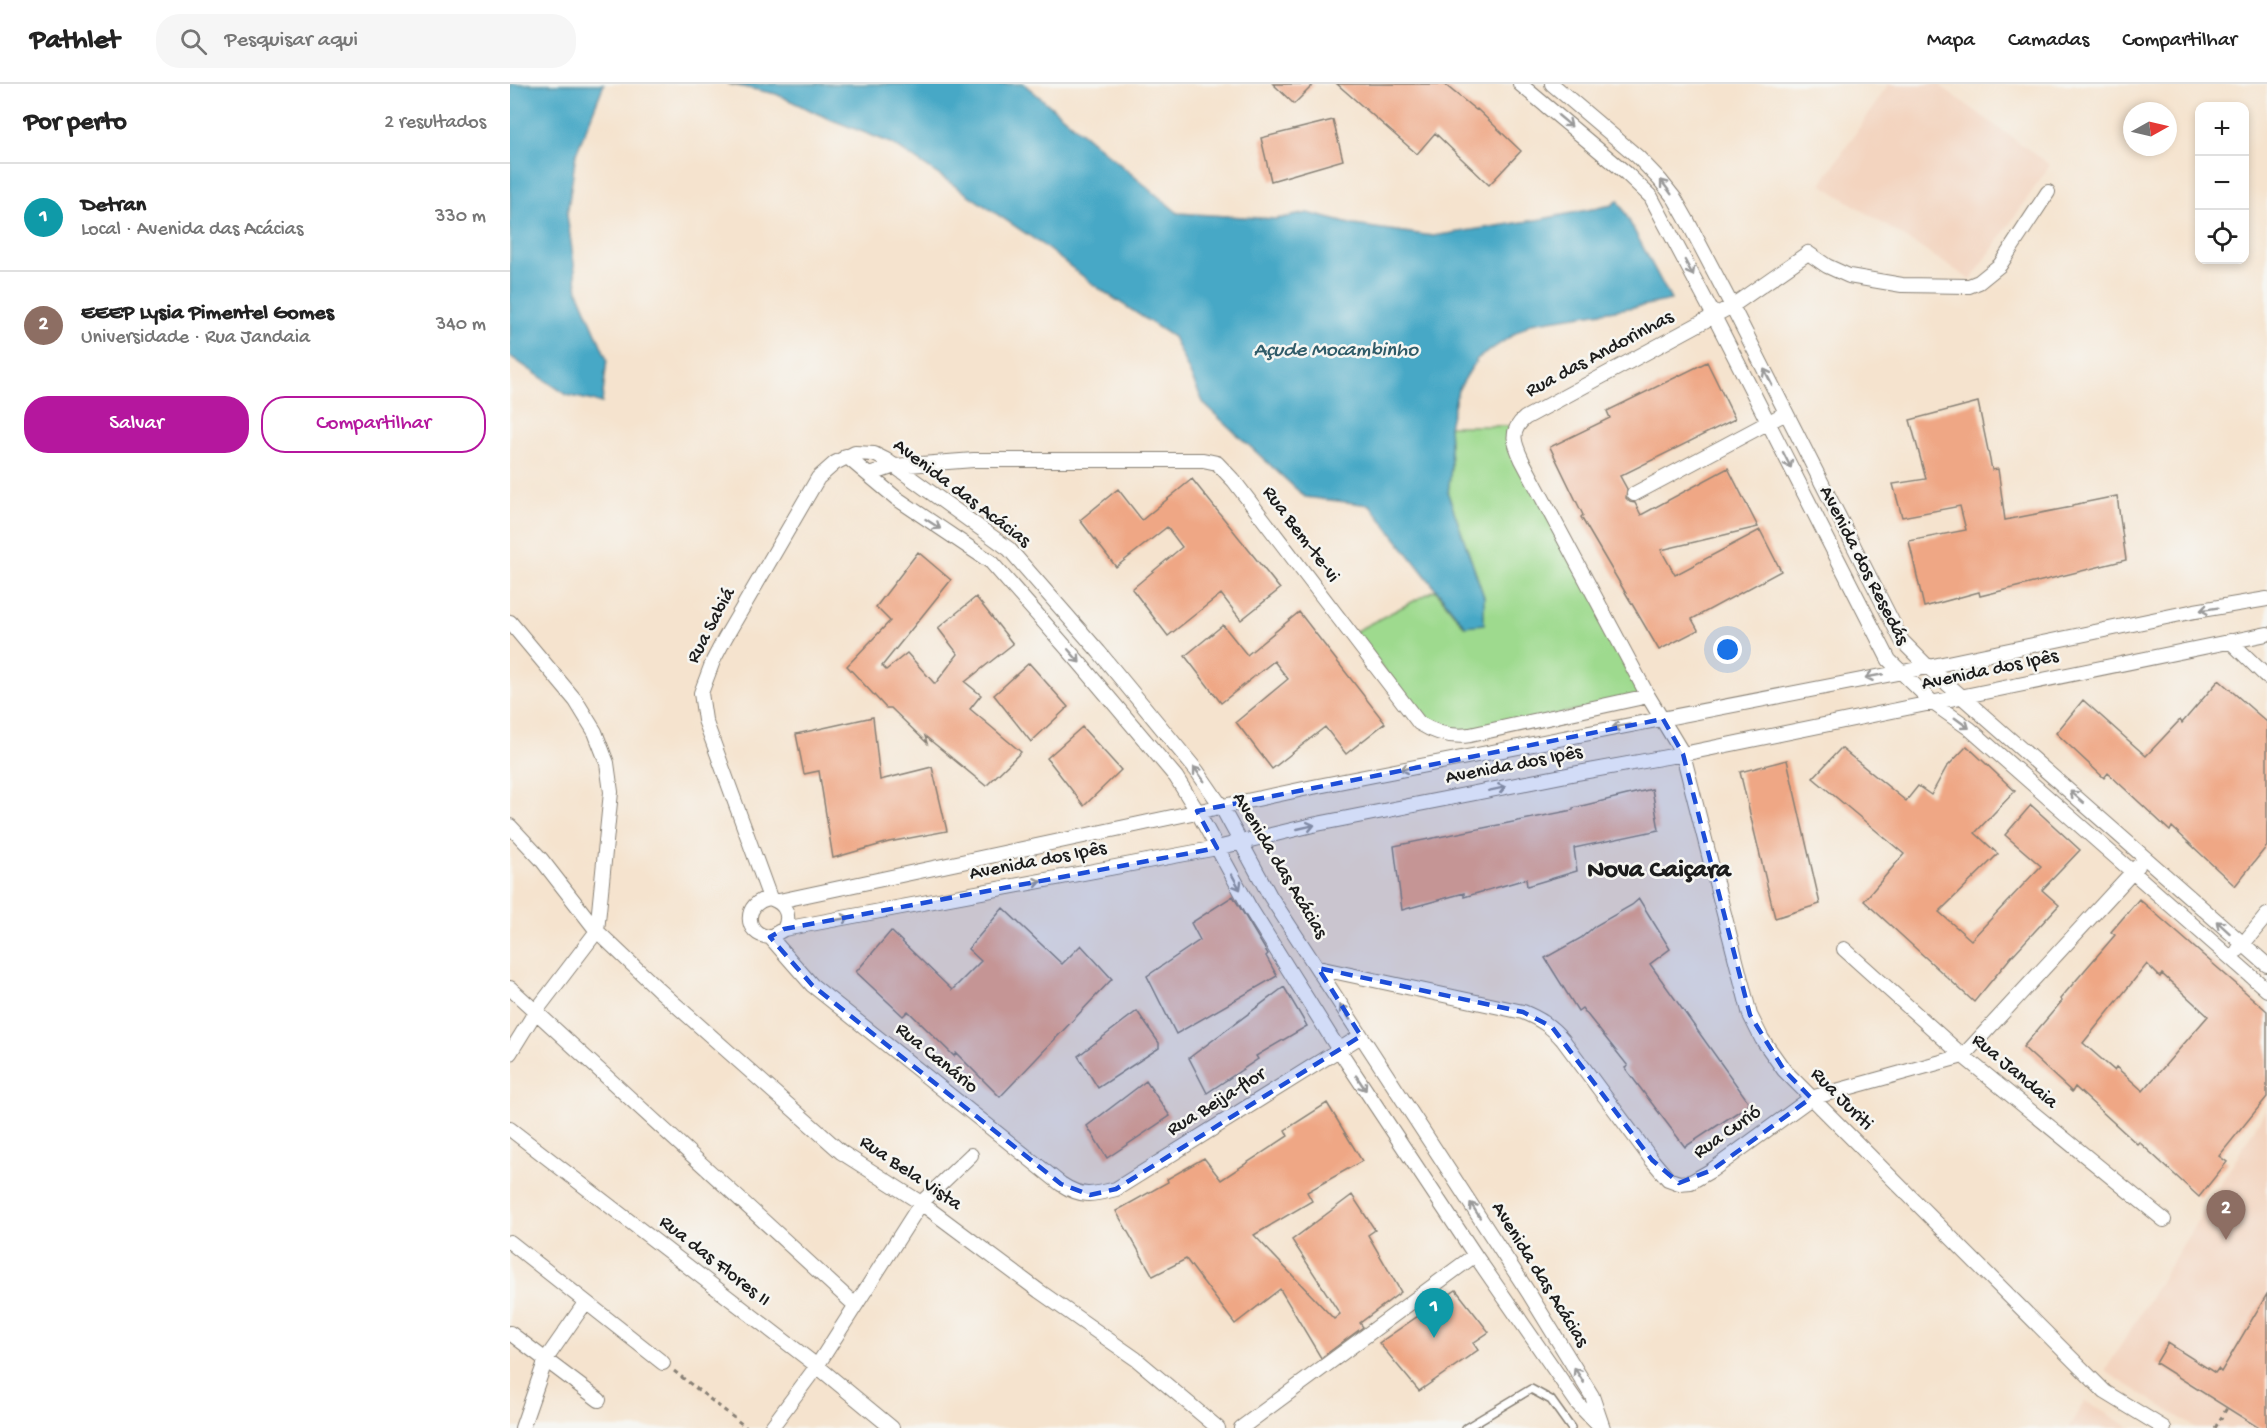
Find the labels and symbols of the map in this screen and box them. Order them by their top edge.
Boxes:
north arrow [2123,102,2177,156]
one-way arrow [1557,115,1573,128]
one-way arrow [1659,180,1672,196]
one-way arrow [1683,259,1695,276]
street label: Rua das Andorinhas [1522,306,1678,404]
water label: Açude Mocambinho [1254,339,1419,364]
one-way arrow [1762,368,1774,386]
street label: Avenida das Acácias [888,435,1035,554]
one-way arrow [1782,451,1793,469]
street label: Rua Bem-te-vi [1256,482,1344,588]
street label: Avenida dos Resedás [1813,483,1913,650]
one-way arrow [924,518,941,530]
street label: Rua Sabiá [683,584,742,668]
one-way arrow [2200,603,2220,614]
your location [1713,635,1742,664]
street label: Avenida dos Ipês [1920,645,2061,697]
one-way arrow [1067,648,1081,663]
one-way arrow [1865,671,1884,683]
one-way arrow [1953,717,1969,729]
one-way arrow [1612,721,1631,732]
street label: Avenida dos Ipês [1444,741,1585,791]
one-way arrow [1400,763,1419,774]
one-way arrow [1193,767,1205,783]
one-way arrow [1487,783,1507,794]
street label: Avenida das Acácias [1226,789,1332,944]
one-way arrow [2070,790,2085,804]
one-way arrow [1296,821,1315,832]
street label: Avenida dos Ipês [968,837,1109,887]
district label: Nova Caiçara [1587,856,1732,887]
one-way arrow [1230,873,1242,890]
one-way arrow [1023,877,1042,888]
one-way arrow [831,913,851,924]
one-way arrow [2216,920,2231,934]
one-way arrow [1339,1003,1352,1020]
street label: Rua Canário [890,1019,982,1099]
street label: Rua Jandaia [1966,1029,2062,1115]
street label: Rua Beija-flor [1164,1063,1272,1142]
street label: Rua Juriti [1805,1064,1877,1136]
one-way arrow [1355,1074,1367,1091]
street label: Rua Curió [1690,1101,1766,1165]
street label: Rua Bela Vista [854,1131,966,1217]
pin: 2 [2206,1190,2246,1240]
street label: Avenida das Acácias [1485,1198,1593,1352]
one-way arrow [1468,1202,1480,1219]
street label: Rua das Flores II [654,1211,774,1313]
pin: 1 [1414,1288,1454,1338]
one-way arrow [1573,1367,1585,1384]

